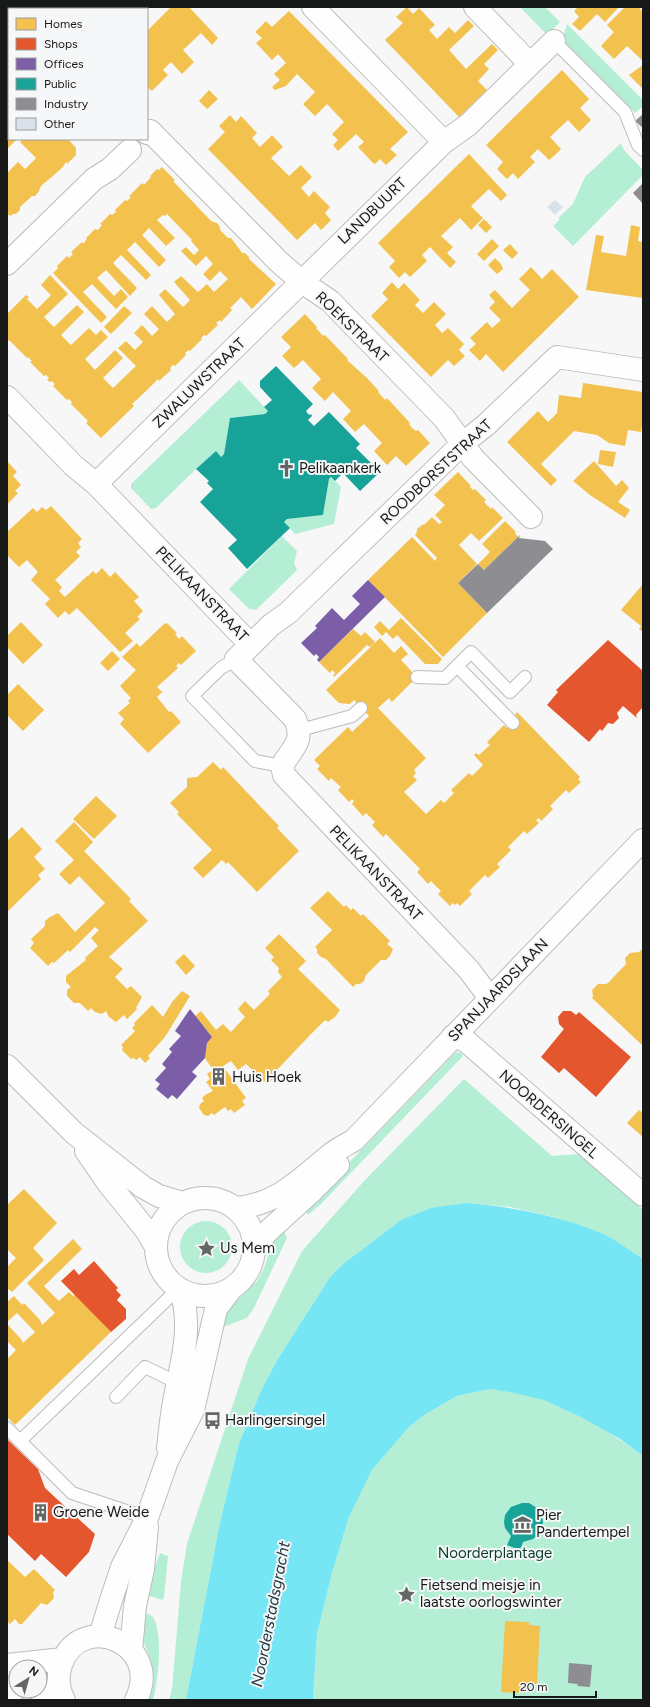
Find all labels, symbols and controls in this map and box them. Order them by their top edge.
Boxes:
legend [8,8,148,140]
text: Homes [44,17,83,31]
text: Shops [44,37,78,51]
text: Offices [44,57,84,71]
text: Public [44,77,77,91]
text: Industry [44,97,89,111]
text: Other [44,117,75,131]
street label: LANDBUURT [334,174,410,248]
street label: ROEKSTRAAT [312,288,393,367]
street label: ZWALUWSTRAAT [149,334,250,432]
street label: ROODBORSTSTRAAT [376,415,496,528]
church icon: Pelikaankerk [276,458,296,478]
place label: Pelikaankerk [299,459,382,477]
street label: PELIKAANSTRAAT [152,543,253,646]
street label: PELIKAANSTRAAT [326,822,427,925]
street label: SPANJAARDSLAAN [444,935,552,1045]
street label: NOORDERSINGEL [496,1066,603,1162]
building icon: Huis Hoek [209,1067,229,1087]
place label: Huis Hoek [232,1068,302,1086]
place icon: Us Mem [197,1238,217,1258]
place label: Us Mem [220,1239,275,1257]
bus stop icon: Harlingersingel [202,1410,222,1430]
place label: Harlingersingel [225,1411,325,1429]
building icon: Groene Weide [30,1502,50,1522]
place label: Groene Weide [53,1503,149,1521]
place label: Pier Pandertempel [536,1506,630,1541]
museum icon: Pier Pandertempel [513,1514,533,1534]
water label: Noorderstadsgracht [247,1539,294,1689]
park label: Noorderplantage [438,1544,552,1562]
place label: Fietsend meisje in laatste oorlogswinter [420,1576,562,1611]
place icon: Fietsend meisje in laatste oorlogswinter [397,1584,417,1604]
north arrow [8,1659,48,1699]
text: N [26,1664,41,1679]
scale bar [514,1673,596,1699]
text: 20 m [520,1680,548,1694]

